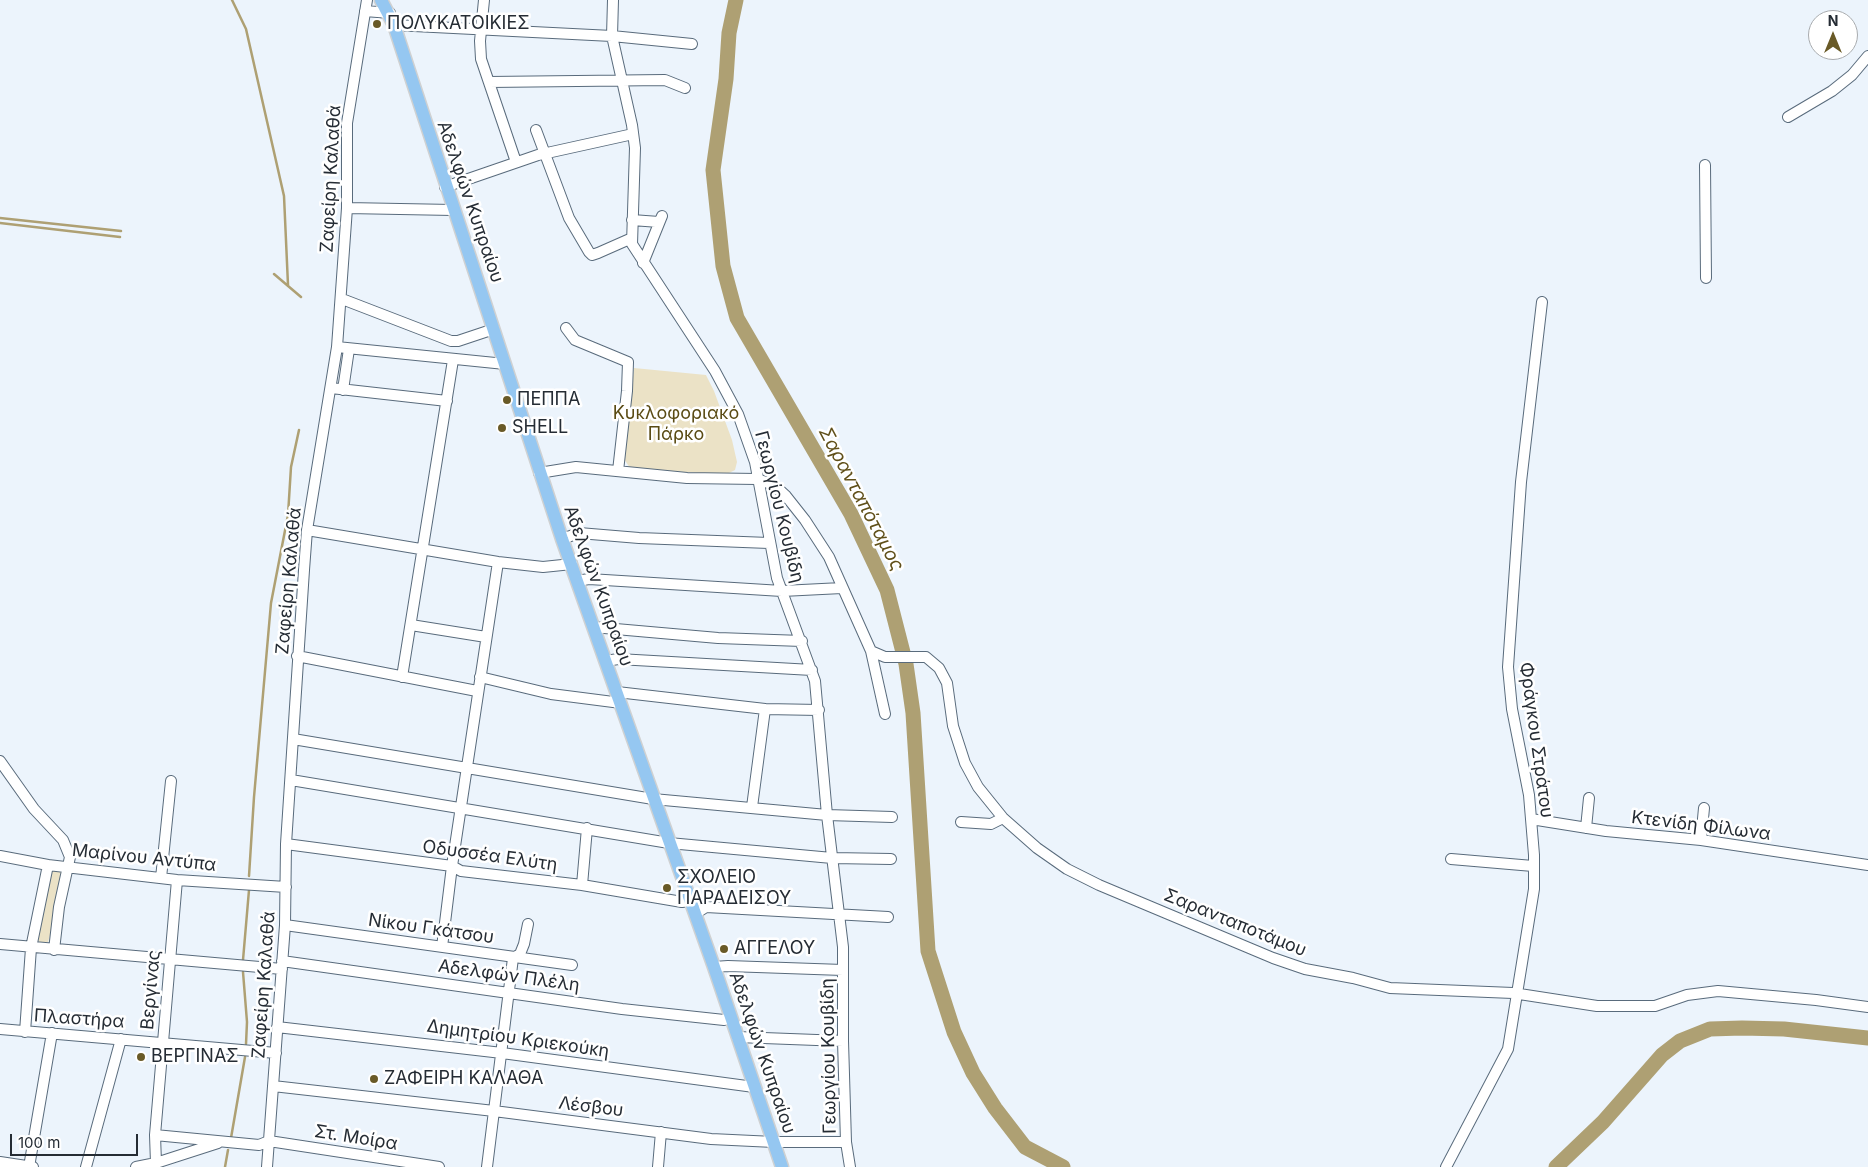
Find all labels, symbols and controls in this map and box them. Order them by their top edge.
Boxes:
north arrow [1808,10,1858,60]
text: N [1828,12,1838,29]
place label: ΠΟΛΥΚΑΤΟΙΚΙΕΣ [387,13,530,35]
marker: ΠΟΛΥΚΑΤΟΙΚΙΕΣ [371,18,383,30]
street label: Ζαφείρη Καλαθά [316,105,346,253]
street label: Αδελφών Κυπραίου [432,118,508,286]
place label: ΠΕΠΠΑ [517,389,580,411]
marker: ΠΕΠΠΑ [501,394,513,406]
park label: Κυκλοφοριακό Πάρκο [613,403,739,446]
place label: SHELL [512,417,568,439]
marker: SHELL [496,422,508,434]
water label: Σαρανταπόταμος [813,423,909,575]
street label: Γεωργίου Κουβίδη [750,429,808,585]
street label: Αδελφών Κυπραίου [559,503,637,669]
street label: Ζαφείρη Καλαθά [272,507,306,655]
street label: Φράγκου Στράτου [1514,661,1558,819]
street label: Κτενίδη Φίλωνα [1630,807,1772,845]
street label: Οδυσσέα Ελύτη [421,836,559,876]
street label: Μαρίνου Αντύπα [71,840,217,876]
place label: ΣΧΟΛΕΙΟ ΠΑΡΑΔΕΙΣΟΥ [677,867,791,910]
marker: ΣΧΟΛΕΙΟ ΠΑΡΑΔΕΙΣΟΥ [661,882,673,894]
street label: Σαρανταποτάμου [1161,885,1309,961]
street label: Νίκου Γκάτσου [367,909,495,949]
street label: Ζαφείρη Καλαθά [248,911,280,1059]
place label: ΑΓΓΕΛΟΥ [734,938,815,960]
marker: ΑΓΓΕΛΟΥ [718,943,730,955]
street label: Βεργίνας [137,949,165,1031]
street label: Αδελφών Πλέλη [437,955,581,997]
street label: Αδελφών Κυπραίου [724,969,800,1137]
street label: Γεωργίου Κουβίδη [817,978,841,1134]
street label: Πλαστήρα [33,1005,125,1033]
street label: Δημητρίου Κριεκούκη [425,1016,611,1062]
place label: ΒΕΡΓΙΝΑΣ [151,1046,239,1068]
marker: ΒΕΡΓΙΝΑΣ [135,1051,147,1063]
place label: ΖΑΦΕΙΡΗ ΚΑΛΑΘΑ [384,1068,543,1090]
marker: ΖΑΦΕΙΡΗ ΚΑΛΑΘΑ [368,1073,380,1085]
street label: Λέσβου [557,1092,625,1122]
street label: Στ. Μοίρα [313,1121,399,1155]
scale bar [12,1124,140,1156]
text: 100 m [18,1133,60,1152]

